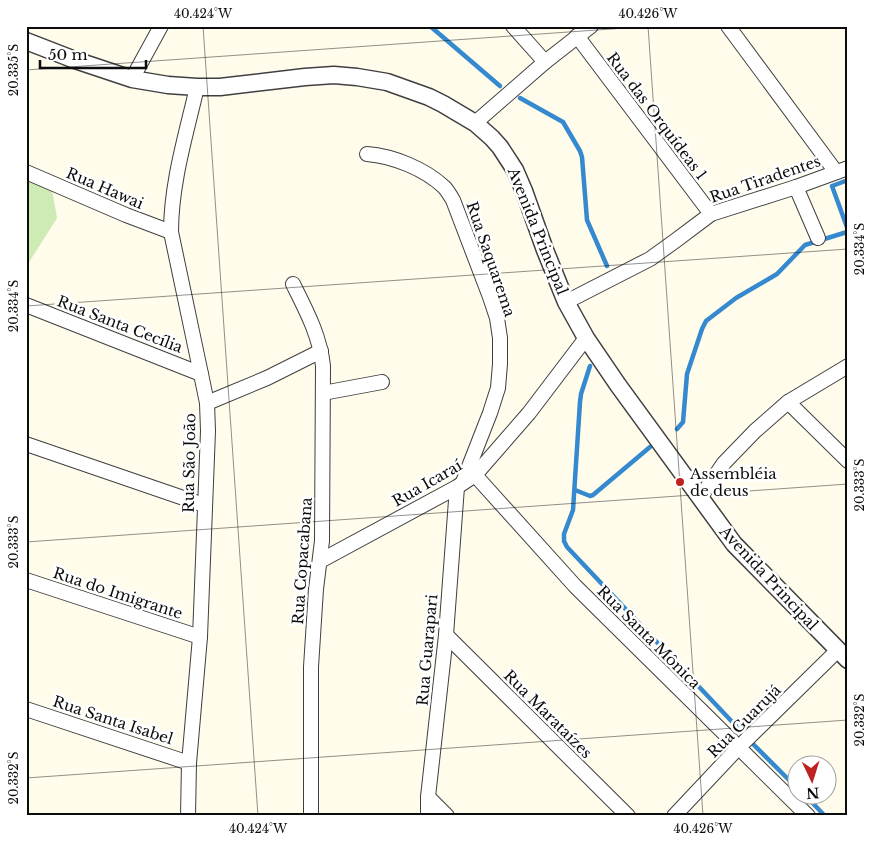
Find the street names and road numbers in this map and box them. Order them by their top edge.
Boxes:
street label: Rua das Orquídeas 1 [603,48,711,184]
street label: Rua Tiradentes [707,151,823,207]
street label: Rua Hawai [63,163,147,213]
street label: Avenida Principal [503,164,572,298]
street label: Rua Saquarema [462,199,520,320]
street label: Rua Santa Cecília [55,291,186,357]
street label: Rua São João [179,413,199,513]
street label: Rua Icaraí [389,455,466,511]
street label: Rua Copacabana [288,496,316,625]
street label: Avenida Principal [715,521,822,634]
street label: Rua do Imigrante [51,563,185,623]
street label: Rua Santa Mônica [593,581,705,693]
street label: Rua Guarapari [413,593,441,707]
street label: Rua Marataízes [500,666,596,762]
street label: Rua Guarujá [703,680,785,762]
street label: Rua Santa Isabel [50,692,176,748]

